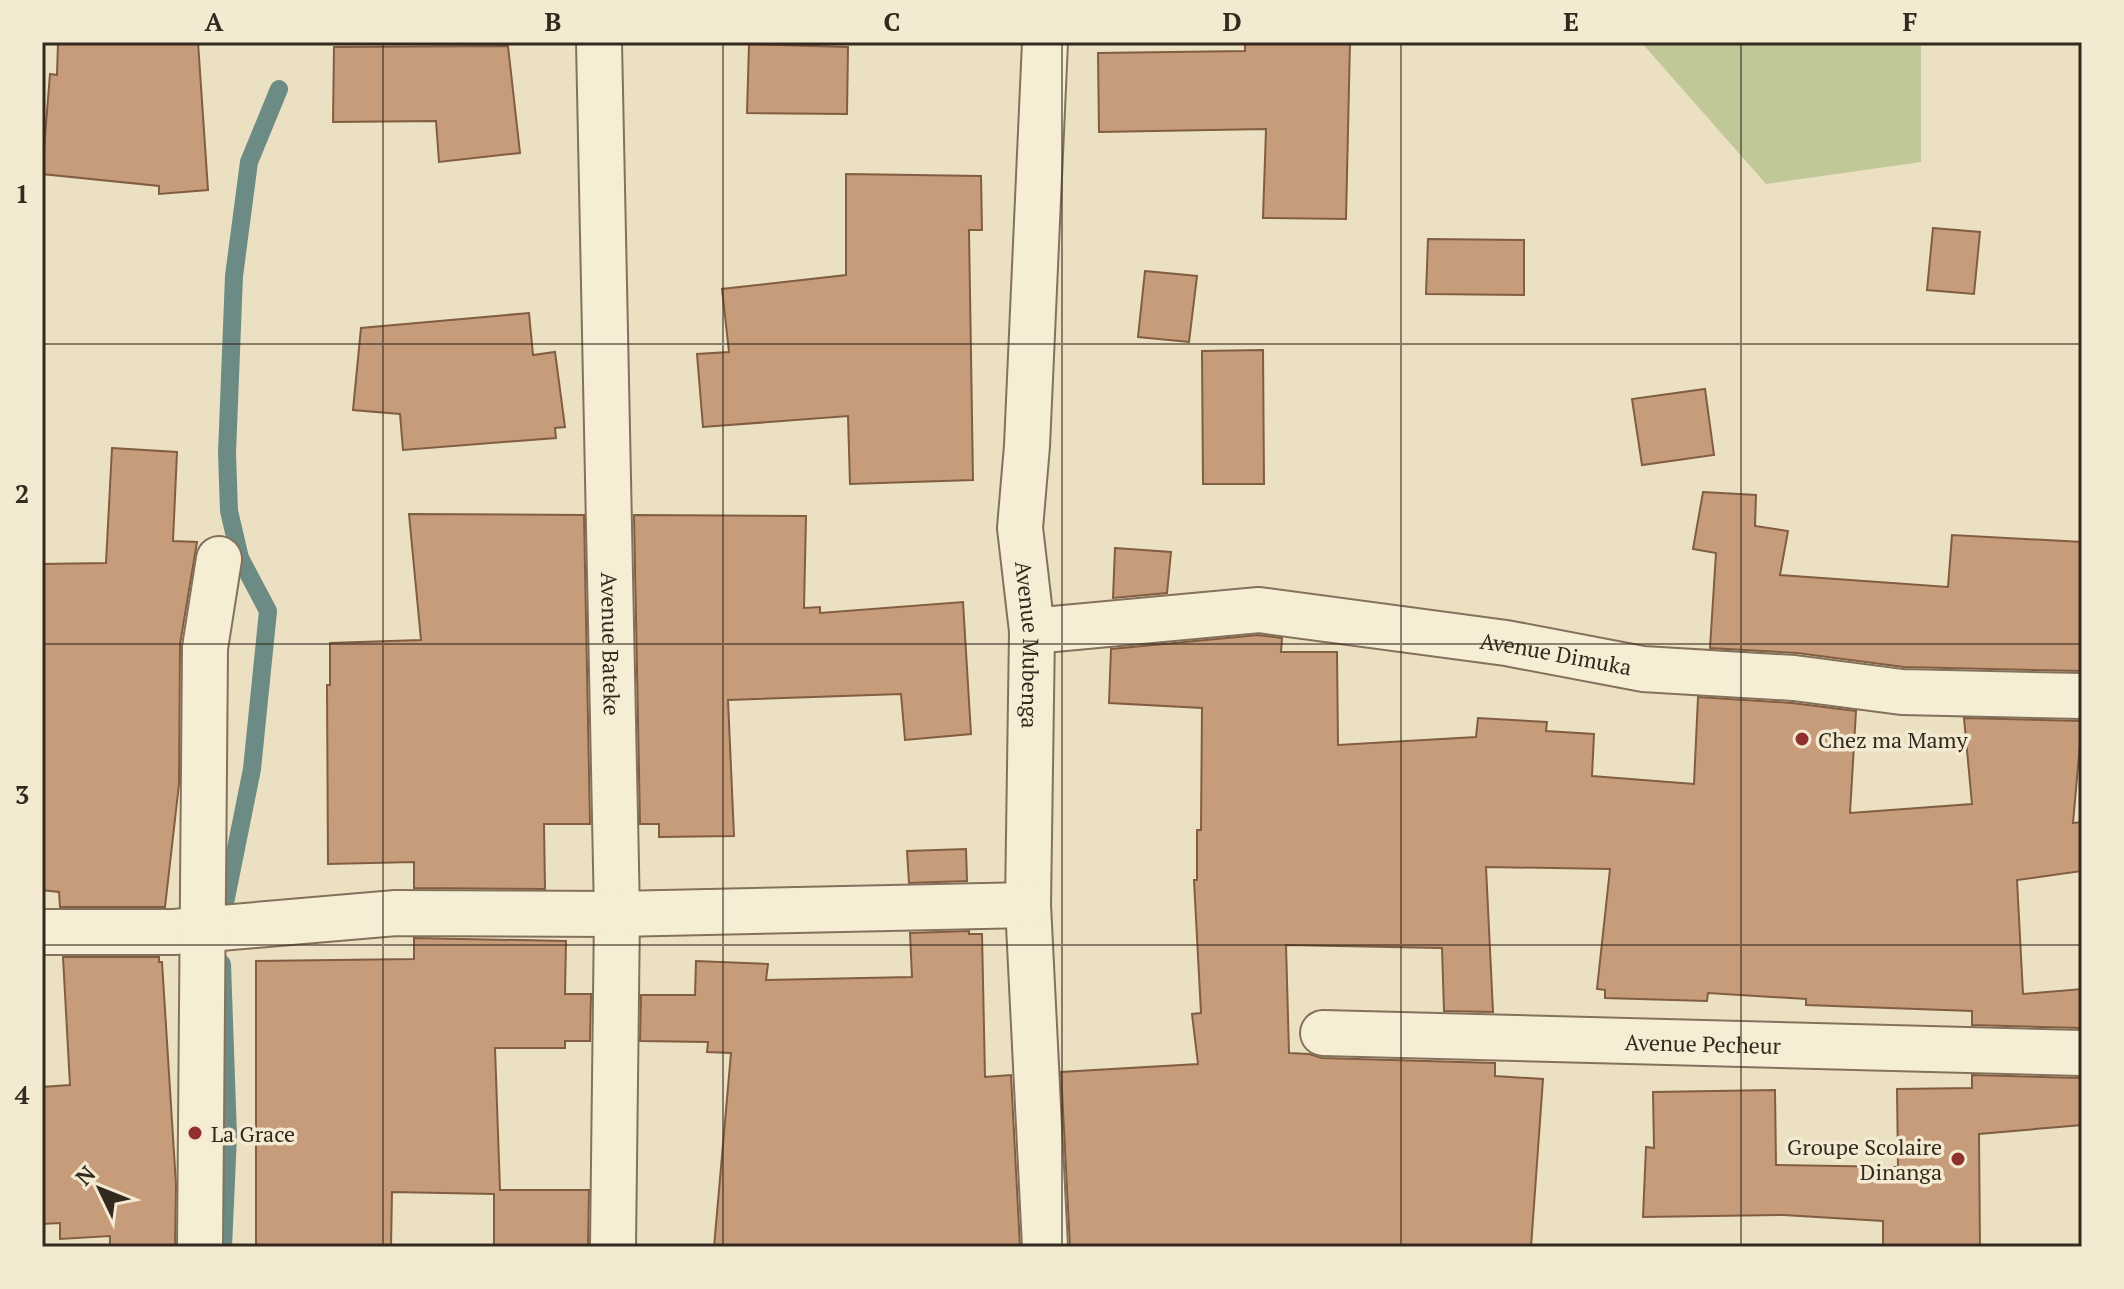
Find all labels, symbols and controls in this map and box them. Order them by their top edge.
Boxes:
text: A [205,4,224,38]
text: B [545,4,561,38]
text: C [884,4,900,38]
text: D [1222,4,1242,38]
text: E [1563,4,1579,38]
text: F [1903,4,1918,38]
text: 1 [15,176,29,210]
text: 2 [15,476,29,510]
street label: Avenue Mubenga [1009,559,1047,729]
street label: Avenue Bateke [595,572,627,716]
street label: Avenue Dimuka [1478,625,1634,681]
place label: Chez ma Mamy [1818,725,1969,754]
marker: Chez ma Mamy [1793,730,1811,748]
text: 3 [15,777,29,811]
street label: Avenue Pecheur [1624,1026,1782,1060]
text: 4 [15,1077,30,1111]
place label: La Grace [211,1119,295,1148]
marker: La Grace [186,1124,204,1142]
place label: Groupe Scolaire Dinanga [1787,1132,1942,1186]
north arrow [60,1149,140,1229]
marker: Groupe Scolaire Dinanga [1949,1150,1967,1168]
text: N [69,1159,102,1191]

